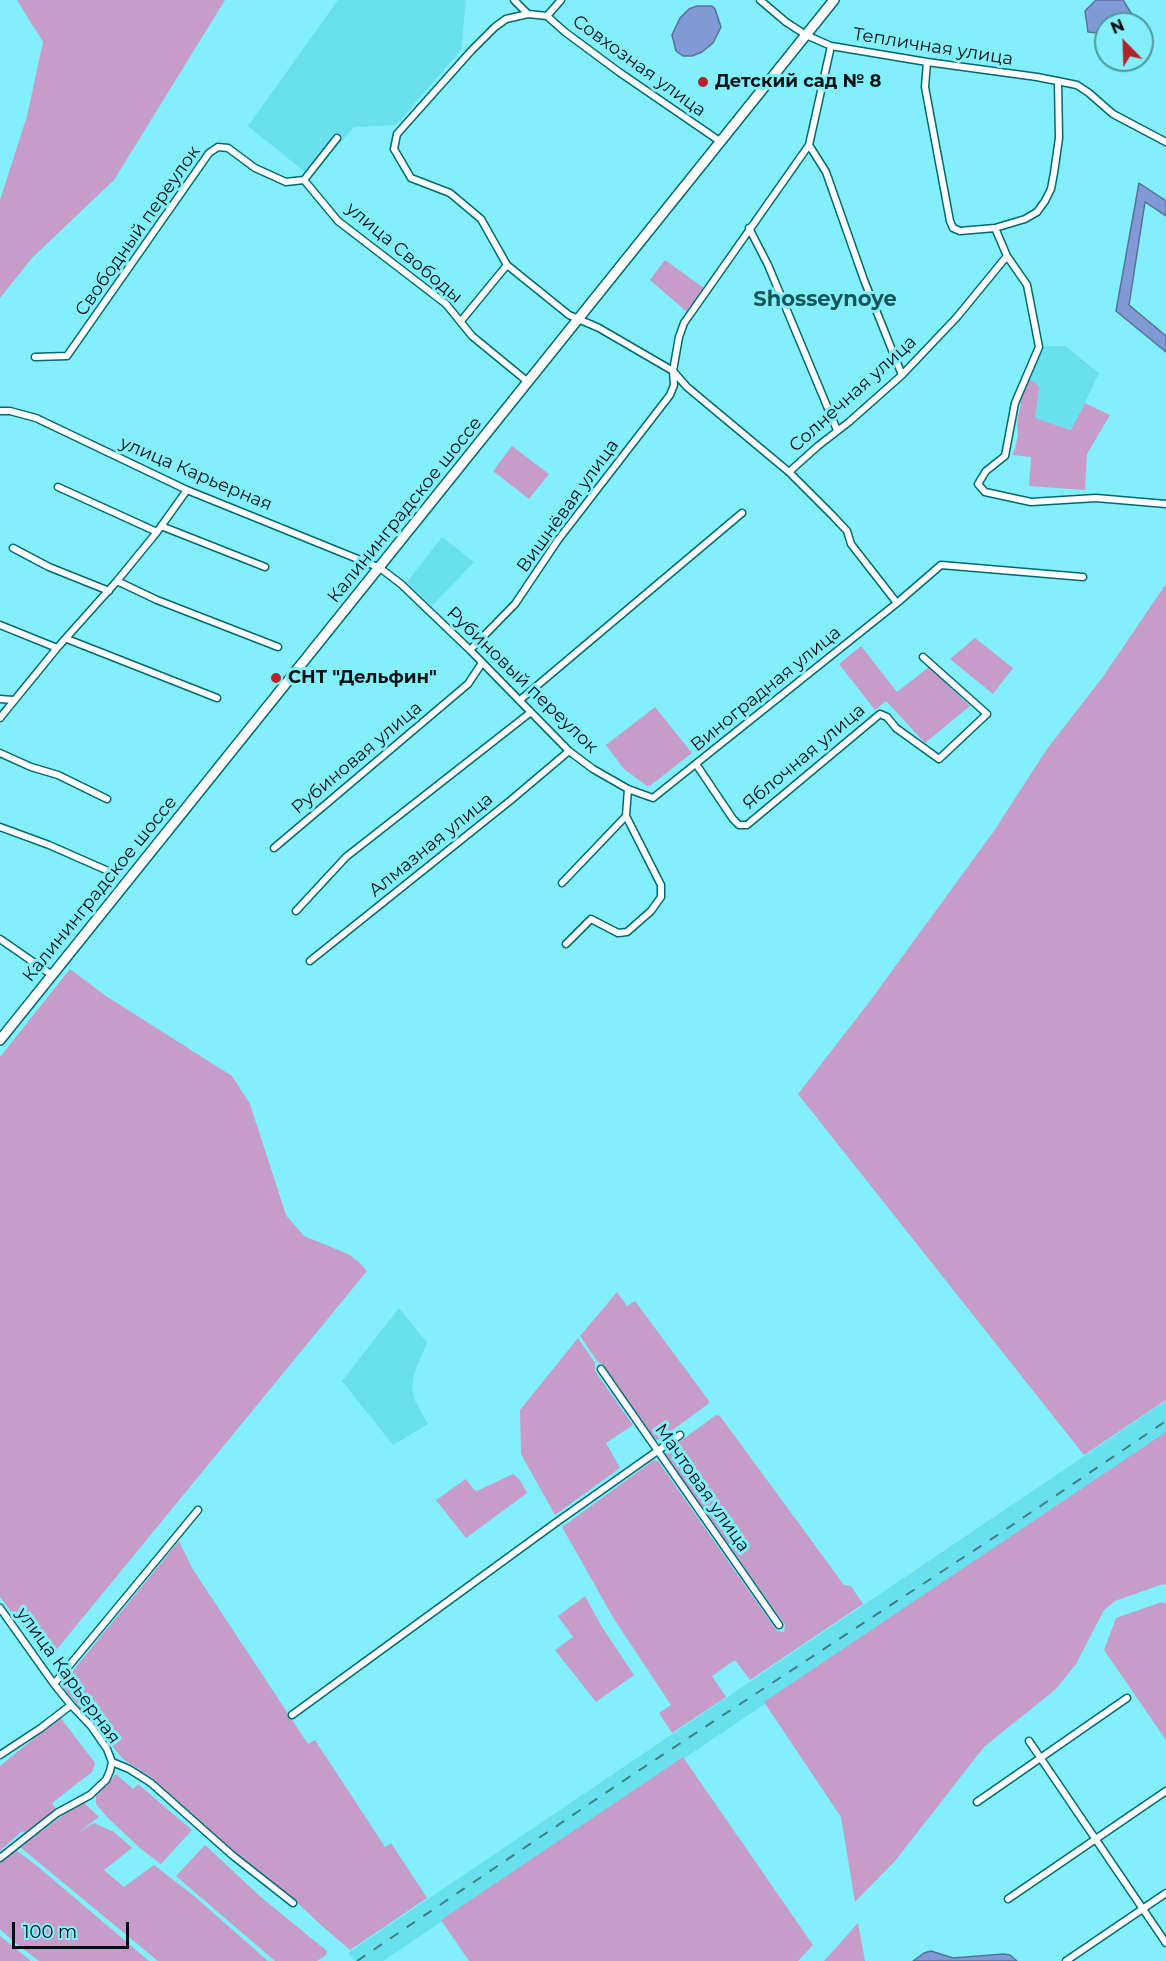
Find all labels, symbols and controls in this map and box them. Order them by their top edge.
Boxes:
street label: Совхозная улица [568,10,710,122]
north arrow [1094,12,1154,72]
text: N [1108,16,1127,38]
street label: Тепличная улица [851,24,1015,70]
place label: Детский сад № 8 [715,71,881,93]
marker: Детский сад № 8 [696,75,710,89]
street label: Свободный переулок [71,142,205,320]
street label: улица Свободы [341,198,467,308]
district label: Shosseynoye [753,287,897,313]
street label: Солнечная улица [785,331,921,457]
street label: Калининградское шоссе [323,413,487,607]
street label: улица Карьерная [117,432,275,516]
street label: Вишнёвая улица [513,435,623,577]
street label: Рубиновый переулок [442,602,602,758]
street label: Виноградная улица [687,622,845,756]
place label: СНТ "Дельфин" [288,667,437,689]
marker: СНТ "Дельфин" [269,671,283,685]
street label: Рубиновая улица [287,697,427,819]
street label: Яблочная улица [738,700,870,814]
street label: Алмазная улица [365,788,497,902]
street label: Калининградское шоссе [18,792,182,986]
street label: Мачтовая улица [650,1420,754,1556]
street label: улица Карьерная [11,1604,125,1748]
scale bar [15,1910,132,1948]
text: 100 m [23,1921,77,1943]

